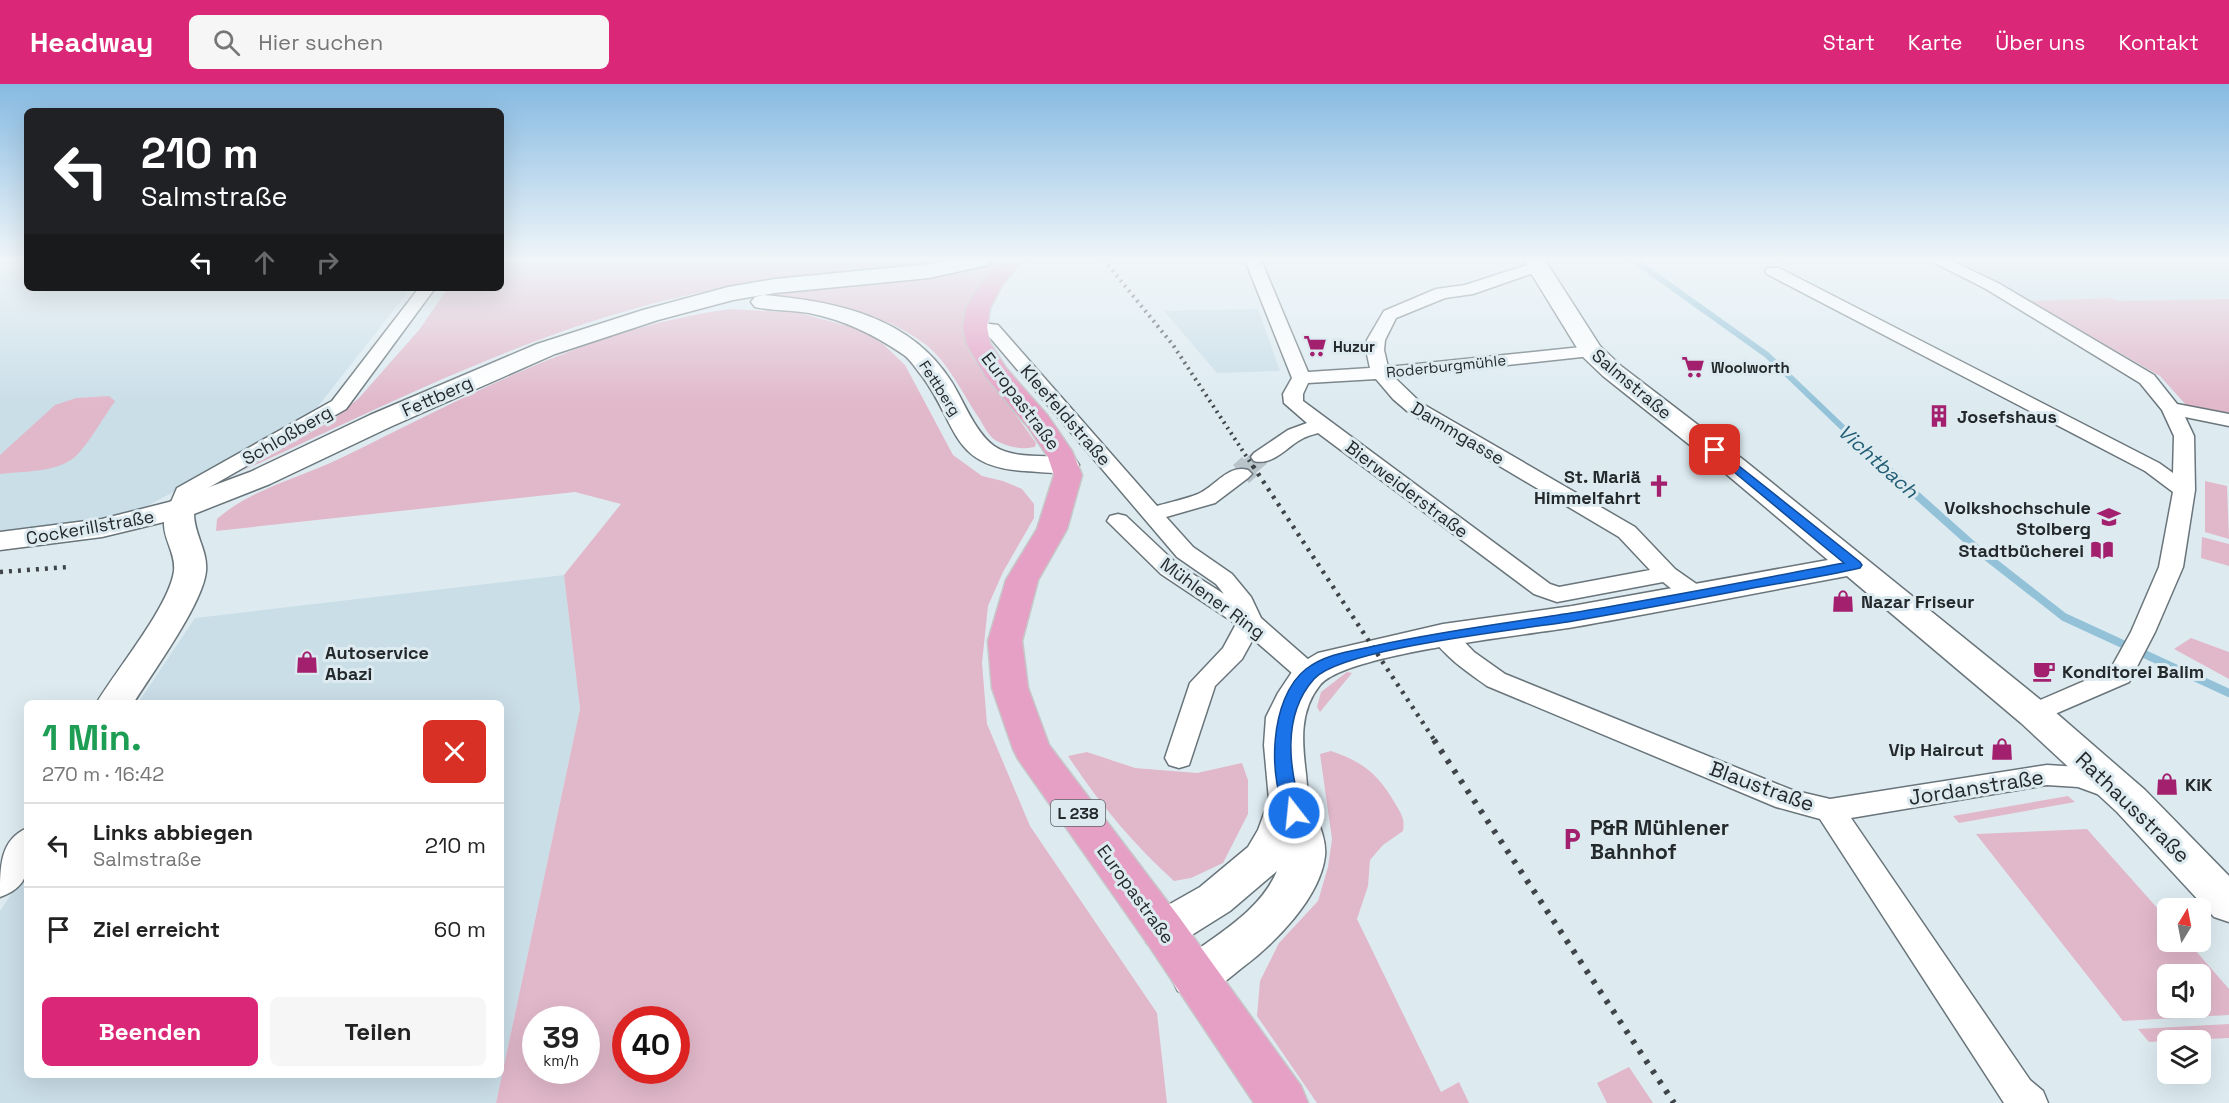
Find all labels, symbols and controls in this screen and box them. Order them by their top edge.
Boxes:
search box [189,15,609,69]
text: Headway [30,24,153,60]
icon: search [210,26,243,59]
text: Hier suchen [258,28,383,56]
text: Start [1823,29,1875,56]
text: Karte [1908,29,1962,56]
text: Über uns [1995,29,2085,56]
text: Kontakt [2118,29,2199,56]
text: 210 m [141,127,259,180]
icon: left [42,132,120,210]
text: Salmstraße [141,179,287,214]
icon: left [185,246,218,279]
icon: ahead [248,246,281,279]
icon: right [311,246,344,279]
supermarket icon: Huzur [1302,333,1328,359]
place label: Huzur [1333,337,1375,356]
street label: Salmstraße [1587,344,1677,424]
street label: Europastraße [977,347,1065,455]
street label: Roderburgmühle [1385,350,1507,382]
supermarket icon: Woolworth [1680,354,1706,380]
street label: Fettberg [915,357,965,419]
place label: Woolworth [1711,358,1790,377]
street label: Kleefeldstraße [1016,360,1116,470]
street label: Fettberg [398,370,476,422]
street label: Dammgasse [1407,396,1509,470]
street label: Schloßberg [238,400,336,470]
building icon: Josefshaus [1926,403,1952,429]
place label: Josefshaus [1957,405,2057,428]
water label: Vichtbach [1833,418,1924,504]
pin [1689,424,1740,475]
icon: arrive [1698,433,1731,466]
street label: Bierweiderstraße [1341,435,1473,543]
place label: St. Mariä Himmelfahrt [1534,465,1642,509]
church icon: St. Mariä Himmelfahrt [1646,473,1672,499]
place label: Volkshochschule Stolberg [1944,496,2091,540]
street label: Cockerillstraße [24,504,156,550]
school or university icon: Volkshochschule Stolberg [2096,504,2122,530]
library icon: Stadtbücherei [2089,537,2115,563]
place label: Stadtbücherei [1958,539,2084,562]
street label: Mühlener Ring [1156,552,1270,644]
shop icon: Nazar Friseur [1830,588,1856,614]
place label: Nazar Friseur [1861,590,1974,613]
place label: Autoservice Abazi [325,641,429,685]
shop icon: Autoservice Abazi [294,649,320,675]
cafe icon: Konditorei Balim [2031,658,2057,684]
place label: Konditorei Balim [2062,660,2204,683]
text: 1 Min. [42,715,142,761]
button: close [423,720,486,783]
shop icon: Vip Haircut [1989,736,2015,762]
place label: Vip Haircut [1888,738,1984,761]
street label: Rathausstraße [2070,746,2196,868]
street label: Blaustraße [1706,755,1818,817]
text: 270 m · 16:42 [42,761,164,787]
street label: Jordanstraße [1906,763,2046,811]
shop icon: KiK [2154,771,2180,797]
place label: KiK [2185,773,2213,796]
position arrow [1262,781,1326,845]
road number: L 238 [1051,800,1105,826]
place label: P&R Mühlener Bahnhof [1590,814,1729,865]
text: Links abbiegen [93,818,253,846]
parking icon: P&R Mühlener Bahnhof [1559,826,1585,852]
icon: left [42,829,75,862]
text: 210 m [425,831,486,859]
street label: Europastraße [1092,840,1180,948]
text: Salmstraße [93,846,201,872]
north arrow [2157,898,2211,952]
map controls [2157,898,2211,1084]
icon: arrive [42,913,75,946]
text: Ziel erreicht [93,915,220,943]
text: 60 m [434,915,486,943]
button: sound [2157,964,2211,1018]
button: Beenden [42,997,258,1066]
button: Teilen [270,997,486,1066]
speed limit sign: 40 [612,1006,690,1084]
text: 39 [543,1018,579,1057]
button: layers [2157,1030,2211,1084]
text: km/h [543,1051,579,1070]

